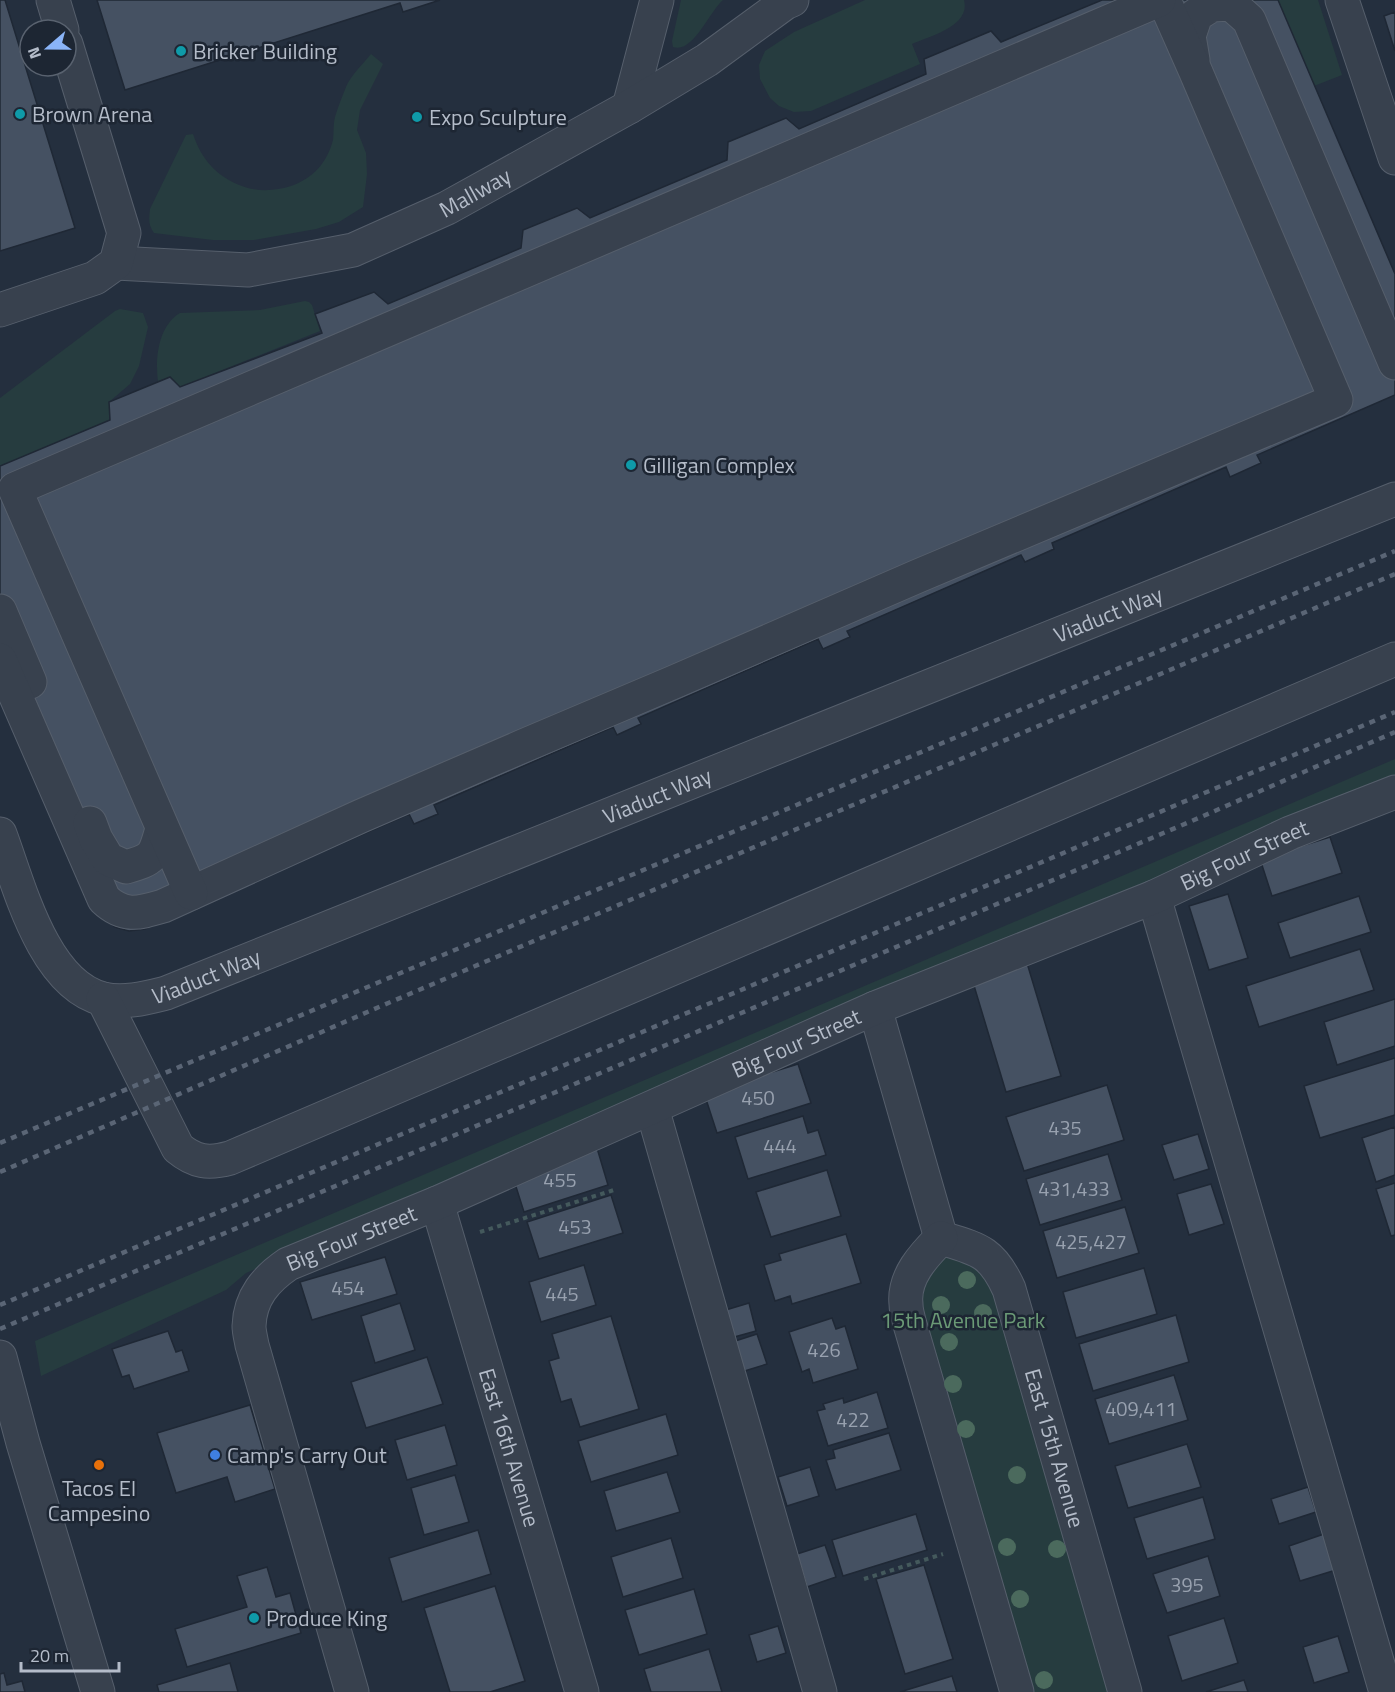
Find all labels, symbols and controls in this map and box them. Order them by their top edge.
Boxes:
north arrow [18,18,78,78]
place label: Bricker Building [193,34,337,68]
text: N [21,44,47,62]
marker: Bricker Building [174,44,188,58]
place label: Brown Arena [32,97,152,131]
place label: Expo Sculpture [429,100,567,134]
marker: Brown Arena [13,107,27,121]
marker: Expo Sculpture [410,110,424,124]
street label: Mallway [433,159,518,226]
place label: Gilligan Complex [643,448,795,482]
marker: Gilligan Complex [624,458,638,472]
street label: Viaduct Way [1048,577,1168,652]
street label: Viaduct Way [597,758,717,833]
street label: Big Four Street [1174,810,1314,899]
street label: Viaduct Way [148,940,266,1013]
street label: Big Four Street [726,999,867,1087]
house number: 450 [741,1082,775,1113]
house number: 435 [1048,1112,1082,1143]
house number: 444 [763,1130,797,1161]
house number: 455 [543,1164,577,1195]
house number: 431,433 [1038,1173,1110,1204]
street label: Big Four Street [281,1196,422,1280]
house number: 453 [558,1211,592,1242]
house number: 425,427 [1055,1226,1127,1257]
house number: 454 [331,1272,365,1303]
house number: 445 [545,1278,579,1309]
park label: 15th Avenue Park [881,1303,1046,1337]
house number: 426 [807,1334,841,1365]
street label: East 16th Avenue [470,1364,549,1531]
street label: East 15th Avenue [1016,1365,1094,1532]
house number: 409,411 [1105,1393,1177,1424]
house number: 422 [836,1404,870,1435]
place label: Camp's Carry Out [227,1438,387,1472]
marker: Camp's Carry Out [208,1448,222,1462]
marker: Tacos El Campesino [92,1458,106,1472]
place label: Tacos El Campesino [48,1471,150,1530]
house number: 395 [1170,1569,1204,1600]
place label: Produce King [266,1601,387,1635]
marker: Produce King [247,1611,261,1625]
scale bar [21,1635,118,1673]
text: 20 m [30,1642,69,1669]

